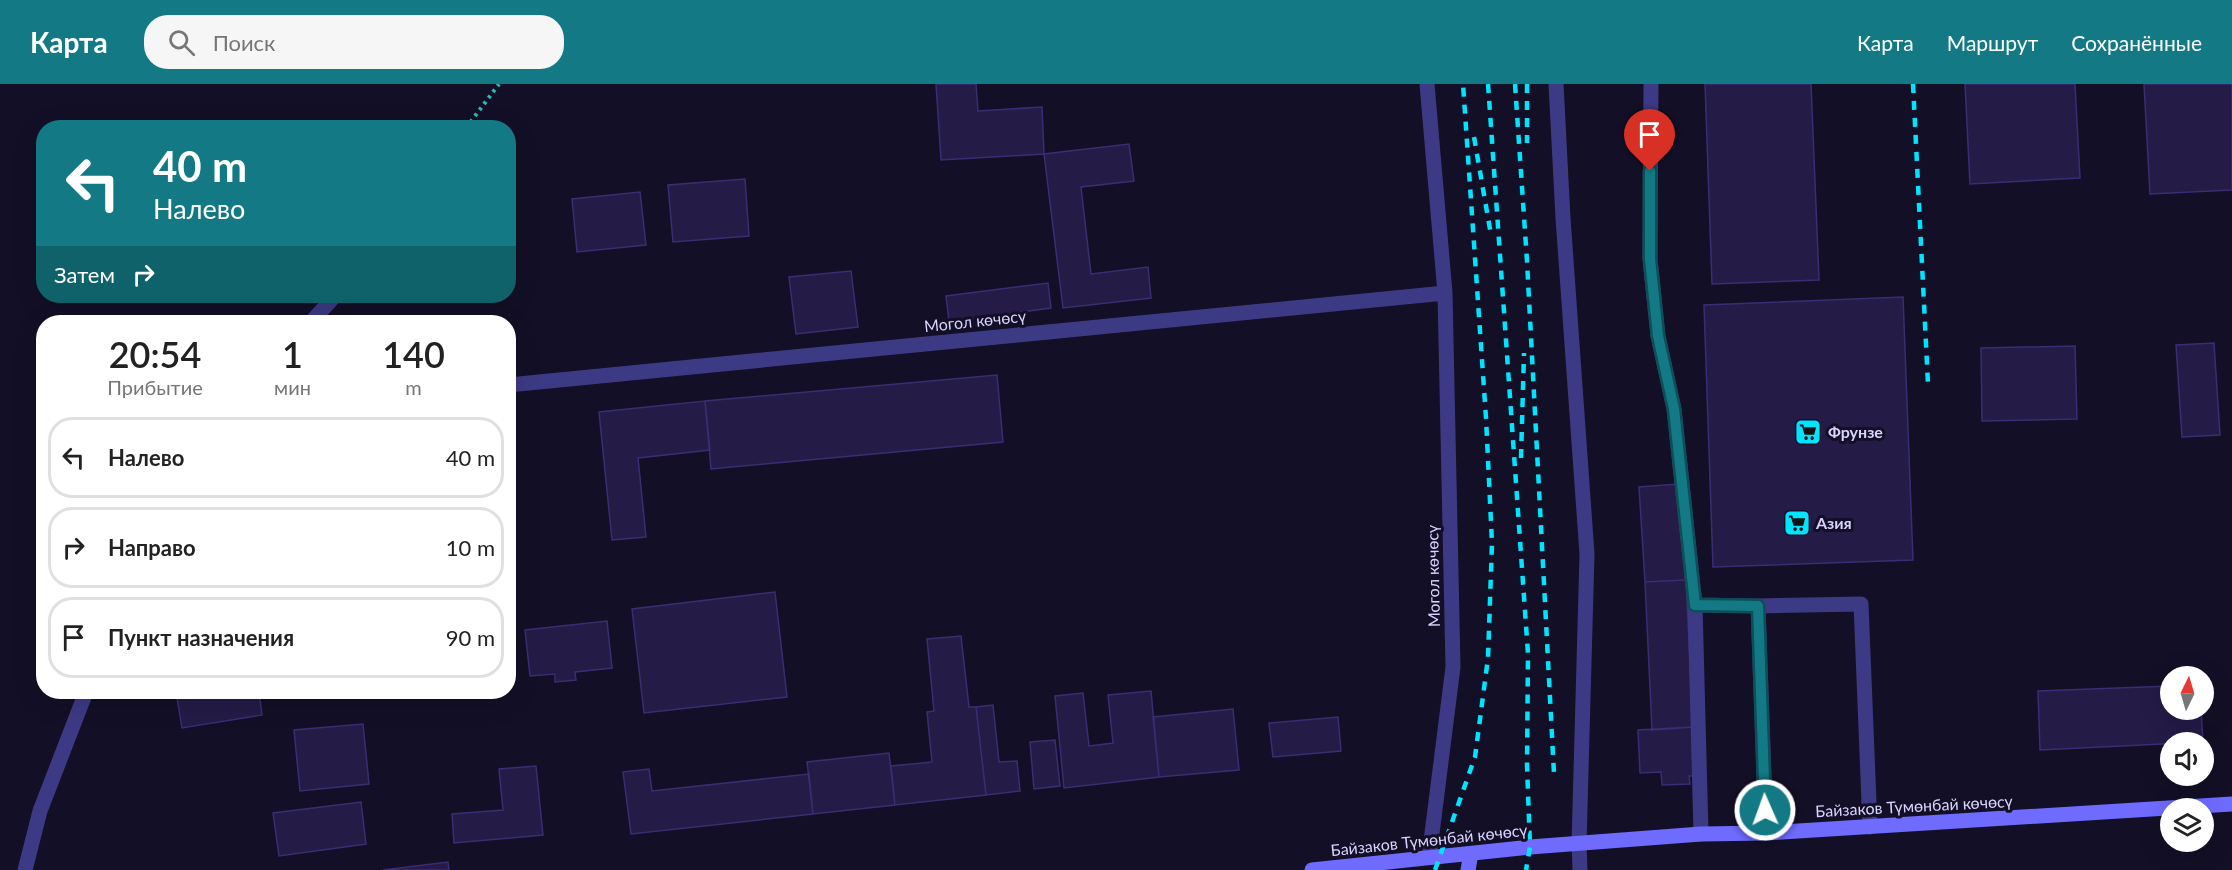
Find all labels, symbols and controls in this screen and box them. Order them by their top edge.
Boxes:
search box [144,15,564,69]
text: Карта [30,25,108,59]
icon: search [165,26,198,59]
text: Поиск [213,29,276,56]
text: Карта [1857,30,1914,55]
text: Маршрут [1947,30,2038,55]
text: Сохранённые [2071,30,2202,55]
pin [1624,109,1675,171]
icon: arrive [1633,118,1666,151]
text: 40 m [153,141,247,191]
icon: left [54,144,132,222]
text: Налево [153,192,245,225]
icon: right [127,258,160,291]
text: Затем [54,261,115,288]
street label: Могол көчөсү [923,306,1028,335]
text: 20:54 [109,332,201,376]
text: 1 [282,332,303,376]
text: 140 [382,332,445,376]
text: Прибытие [107,375,203,399]
text: мин [274,375,311,399]
text: m [405,375,422,399]
supermarket icon: Фрунзе [1793,417,1823,447]
place label: Фрунзе [1828,422,1883,441]
icon: left [57,441,90,474]
text: Налево [108,444,184,471]
text: 40 m [446,444,495,471]
supermarket icon: Азия [1782,508,1812,538]
place label: Азия [1815,513,1852,532]
street label: Могол көчөсү [1422,524,1443,627]
icon: right [57,531,90,564]
text: Направо [108,534,196,561]
text: 10 m [446,534,495,561]
icon: arrive [57,621,90,654]
text: Пункт назначения [108,624,294,651]
text: 90 m [446,624,495,651]
north arrow [2160,666,2214,720]
map controls [2160,666,2214,852]
button: sound [2160,732,2214,786]
position arrow [1733,778,1797,842]
street label: Байзаков Түмөнбай көчөсү [1815,791,2014,820]
button: layers [2160,798,2214,852]
street label: Байзаков Түмөнбай көчөсү [1330,820,1529,859]

